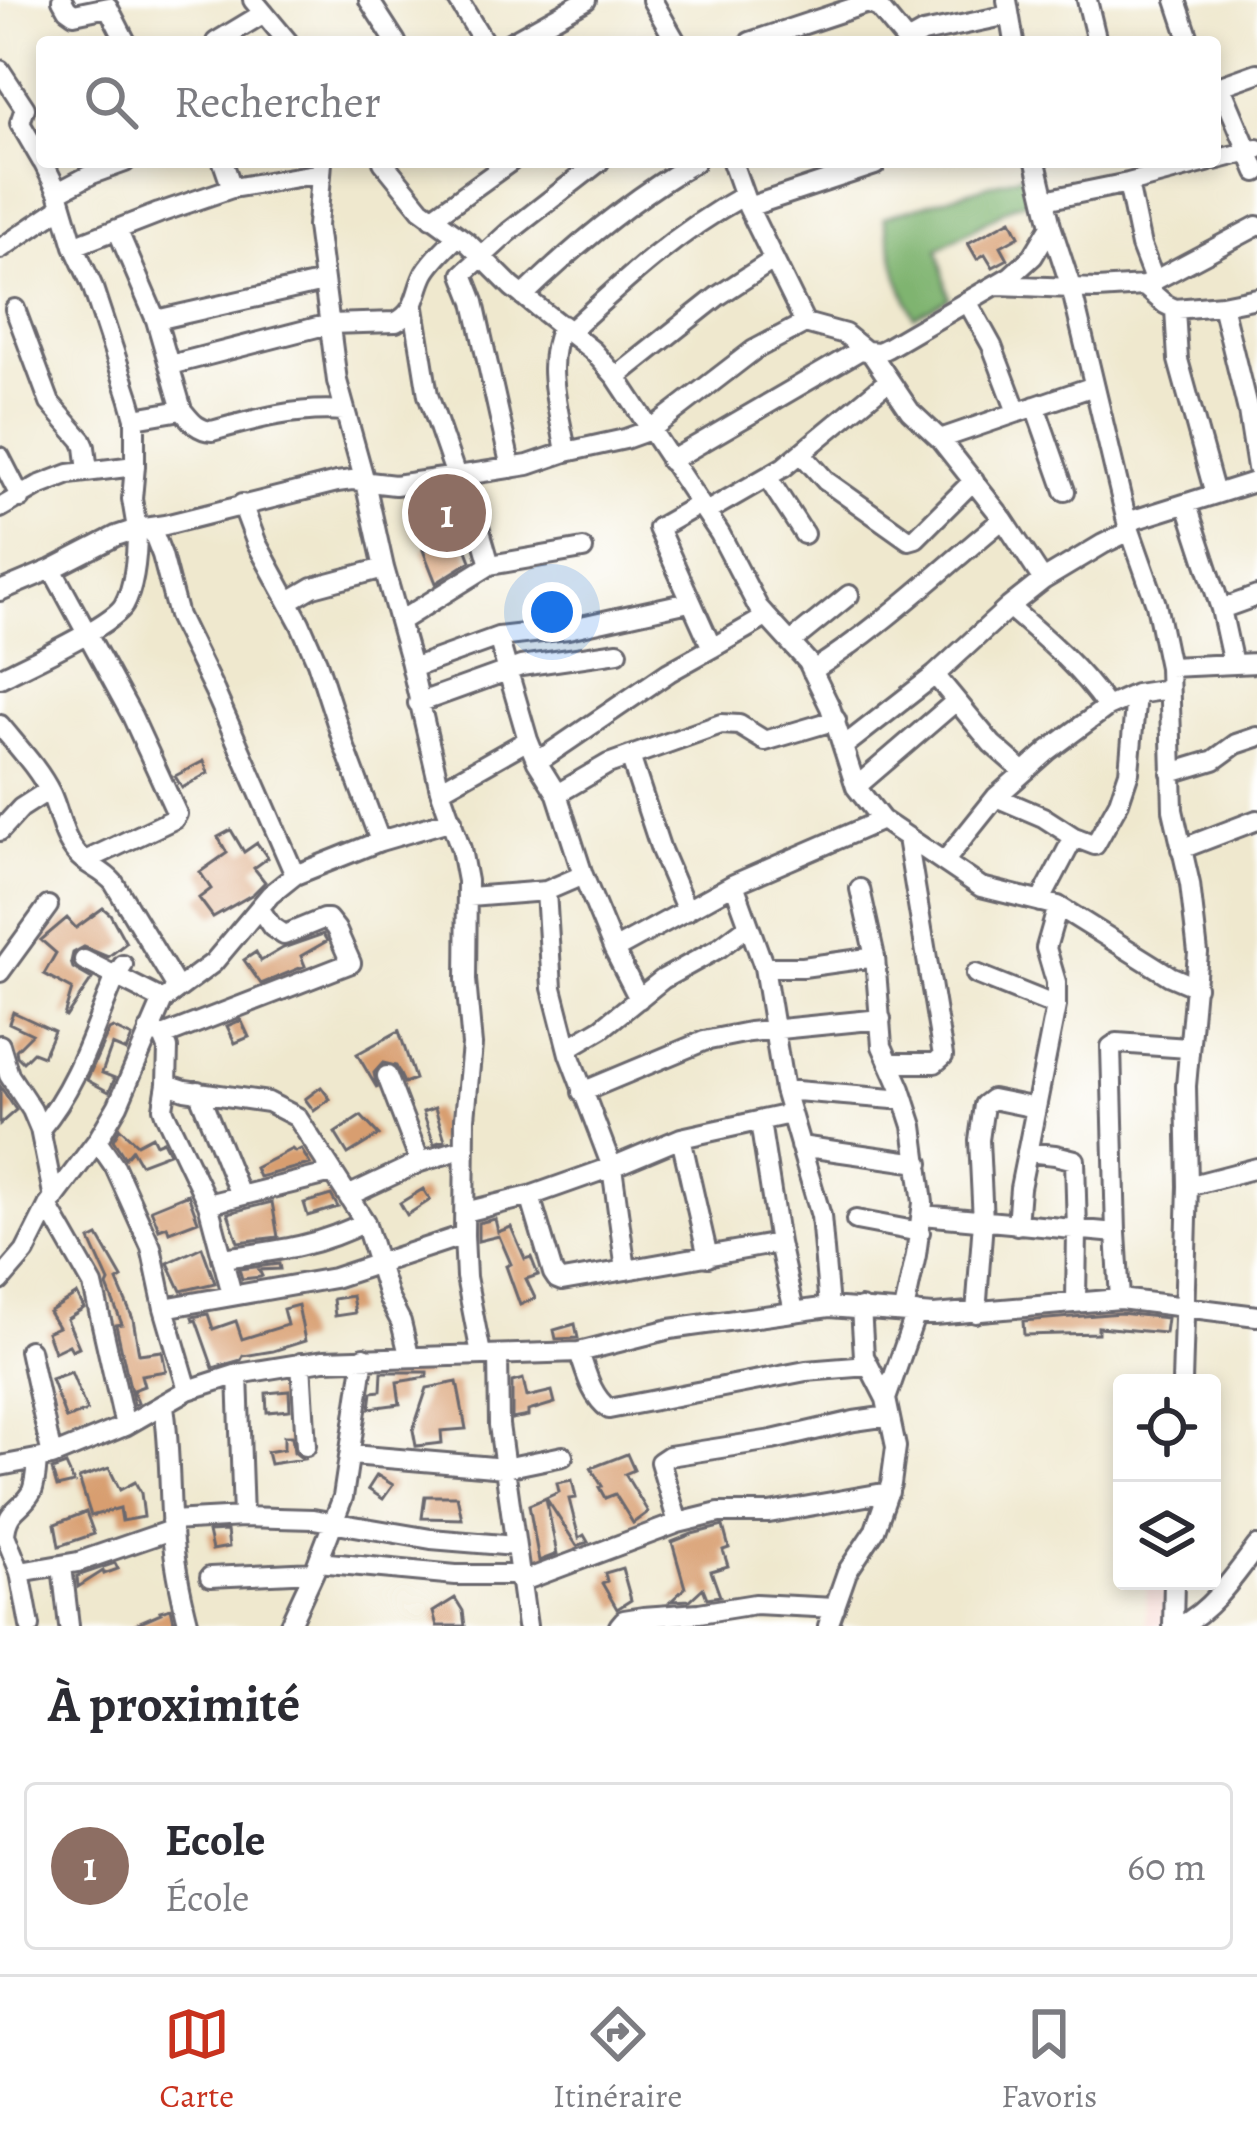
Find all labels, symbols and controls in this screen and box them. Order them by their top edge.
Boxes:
search box [36,36,1221,168]
icon: search [78,69,144,135]
text: Rechercher [174,71,381,133]
pin: 1 [408,468,486,558]
your location [522,582,582,642]
map controls [1113,1374,1221,1590]
button: locate [1113,1374,1221,1482]
button: layers [1113,1482,1221,1590]
text: À proximité [48,1669,300,1739]
text: Ecole [165,1809,266,1871]
text: 1 [83,1840,97,1893]
text: 60 m [1127,1840,1206,1893]
text: École [165,1871,249,1924]
tab: Carte [160,2001,234,2118]
tab: Itinéraire [553,2001,682,2118]
tab: Favoris [1001,2001,1097,2118]

